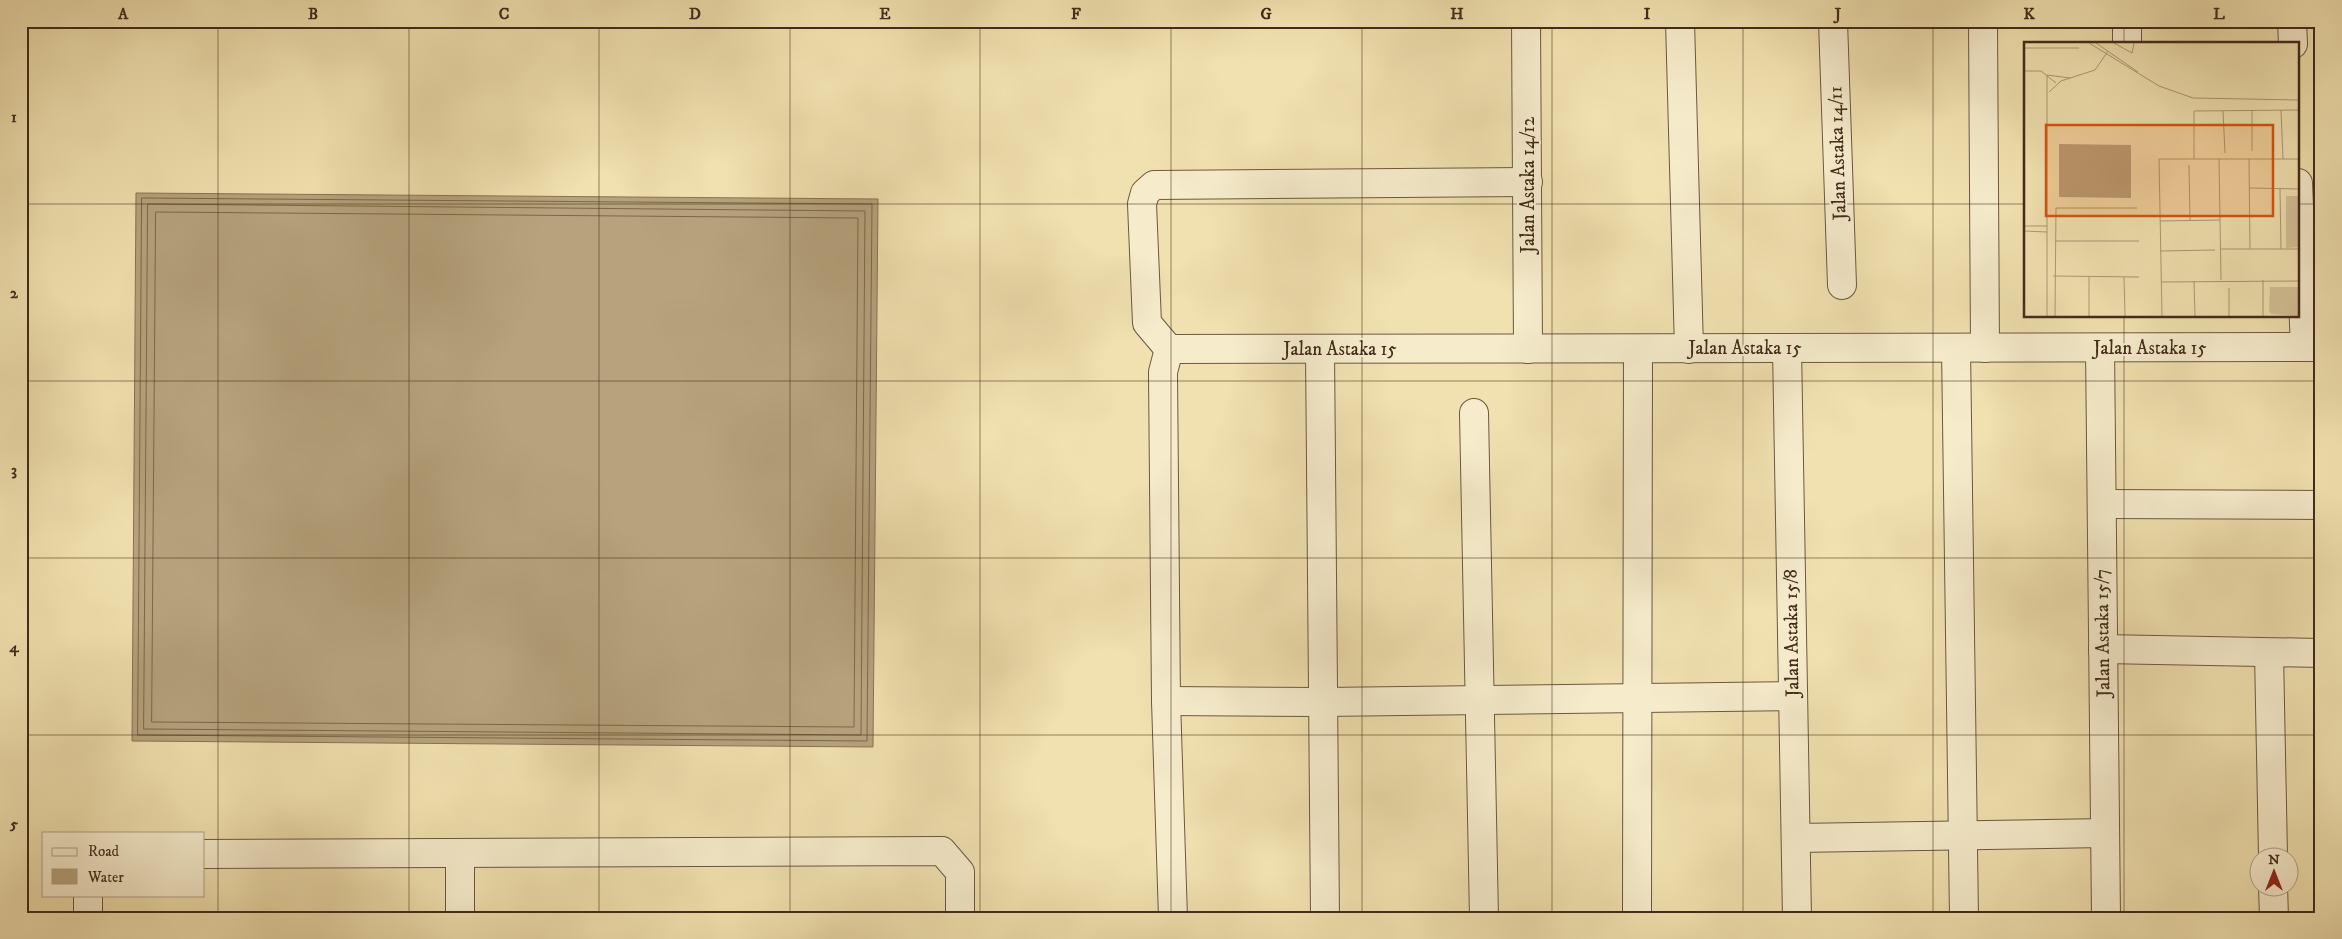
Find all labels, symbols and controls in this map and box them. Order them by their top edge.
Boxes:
text: A [117,4,129,24]
text: B [308,4,318,24]
text: C [499,4,509,24]
text: D [689,4,701,24]
text: E [879,4,891,24]
text: F [1071,4,1081,24]
text: G [1260,4,1272,24]
text: H [1450,4,1464,24]
text: I [1644,4,1651,24]
text: J [1833,4,1842,24]
text: K [2023,4,2035,24]
text: L [2213,4,2225,24]
inset map [2024,42,2300,318]
street label: Jalan Astaka 14/11 [1824,85,1852,222]
text: 1 [11,107,17,127]
street label: Jalan Astaka 14/12 [1517,116,1540,255]
text: 2 [10,283,19,303]
street label: Jalan Astaka 15 [1686,337,1802,360]
street label: Jalan Astaka 15 [2091,337,2207,360]
street label: Jalan Astaka 15 [1281,338,1397,361]
text: 3 [11,460,17,480]
street label: Jalan Astaka 15/8 [1779,569,1805,699]
street label: Jalan Astaka 15/7 [2090,569,2116,699]
text: 4 [8,637,19,657]
text: 5 [9,814,18,834]
legend [42,832,205,896]
text: Road [88,842,120,861]
north arrow [2250,846,2300,896]
text: N [2268,851,2280,869]
text: Water [87,868,124,887]

